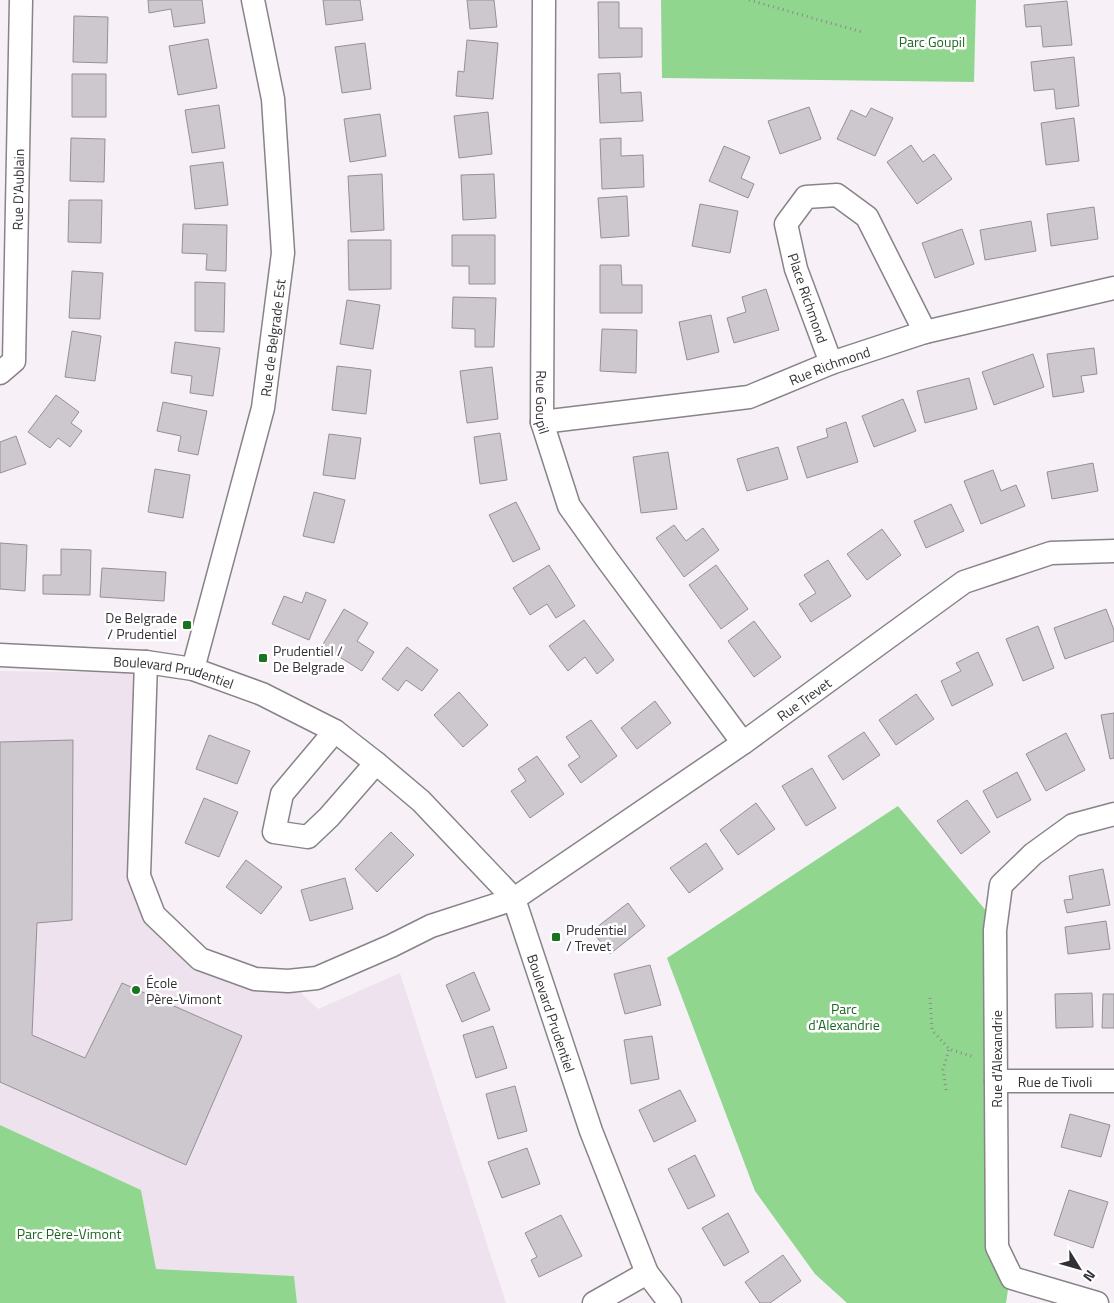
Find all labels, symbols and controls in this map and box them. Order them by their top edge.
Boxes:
park label: Parc Goupil [899,31,965,52]
street label: Rue D'Aublain [6,148,29,230]
street label: Place Richmond [783,250,833,346]
street label: Rue de Belgrade Est [254,278,290,398]
street label: Rue Richmond [785,340,873,390]
street label: Rue Goupil [531,370,556,436]
place label: De Belgrade / Prudentiel [105,607,177,644]
marker: De Belgrade / Prudentiel [181,619,193,631]
place label: Prudentiel / De Belgrade [273,640,345,677]
street label: Boulevard Prudentiel [113,650,237,694]
marker: Prudentiel / De Belgrade [257,652,269,664]
street label: Rue Trevet [772,672,835,726]
place label: Prudentiel / Trevet [566,919,627,956]
marker: Prudentiel / Trevet [550,931,562,943]
street label: Boulevard Prudentiel [522,951,581,1075]
place label: École Père-Vimont [146,972,222,1009]
marker: École Père-Vimont [130,984,142,996]
park label: Parc d'Alexandrie [808,998,880,1035]
street label: Rue d'Alexandrie [986,1010,1007,1108]
street label: Rue de Tivoli [1018,1071,1092,1092]
park label: Parc Père-Vimont [17,1223,121,1244]
north arrow [1054,1243,1104,1293]
text: N [1078,1266,1101,1286]

